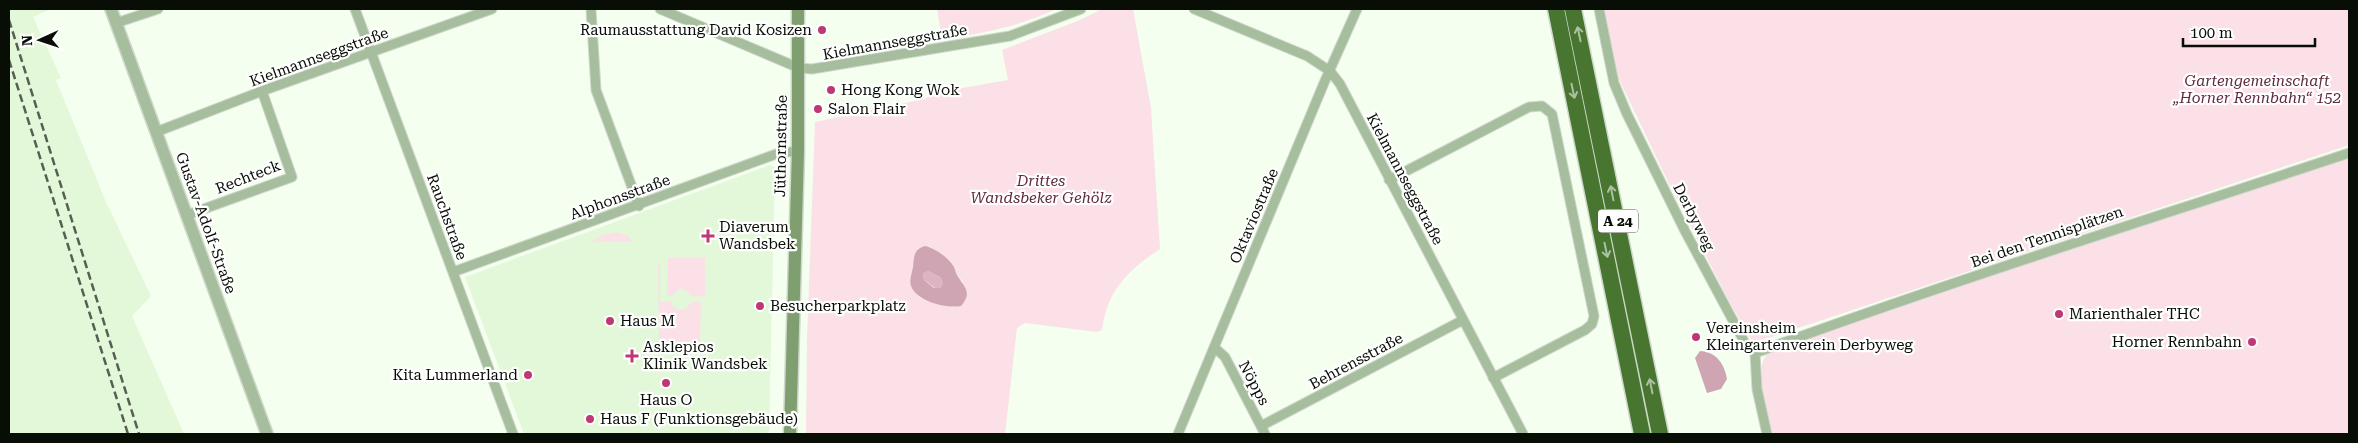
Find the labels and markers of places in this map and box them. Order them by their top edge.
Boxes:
place label: Raumausstattung David Kosizen [580,21,812,39]
marker: Raumausstattung David Kosizen [816,24,828,36]
place label: Hong Kong Wok [841,81,960,99]
marker: Hong Kong Wok [825,84,837,96]
place label: Salon Flair [828,100,906,118]
marker: Salon Flair [812,103,824,115]
place label: Diaverum Wandsbek [719,218,796,253]
marker: Diaverum Wandsbek [701,229,715,243]
place label: Besucherparkplatz [770,297,906,315]
marker: Besucherparkplatz [754,300,766,312]
place label: Marienthaler THC [2069,305,2200,323]
marker: Marienthaler THC [2053,308,2065,320]
place label: Haus M [620,312,675,330]
marker: Haus M [604,315,616,327]
place label: Vereinsheim Kleingartenverein Derbyweg [1706,319,1913,354]
marker: Vereinsheim Kleingartenverein Derbyweg [1690,331,1702,343]
place label: Horner Rennbahn [2112,333,2242,351]
marker: Horner Rennbahn [2246,336,2258,348]
place label: Asklepios Klinik Wandsbek [643,338,768,373]
marker: Asklepios Klinik Wandsbek [625,349,639,363]
place label: Kita Lummerland [392,366,518,384]
marker: Kita Lummerland [522,369,534,381]
marker: Haus O [660,377,672,389]
place label: Haus O [640,391,692,409]
place label: Haus F (Funktionsgebäude) [600,410,798,428]
marker: Haus F (Funktionsgebäude) [584,413,596,425]

